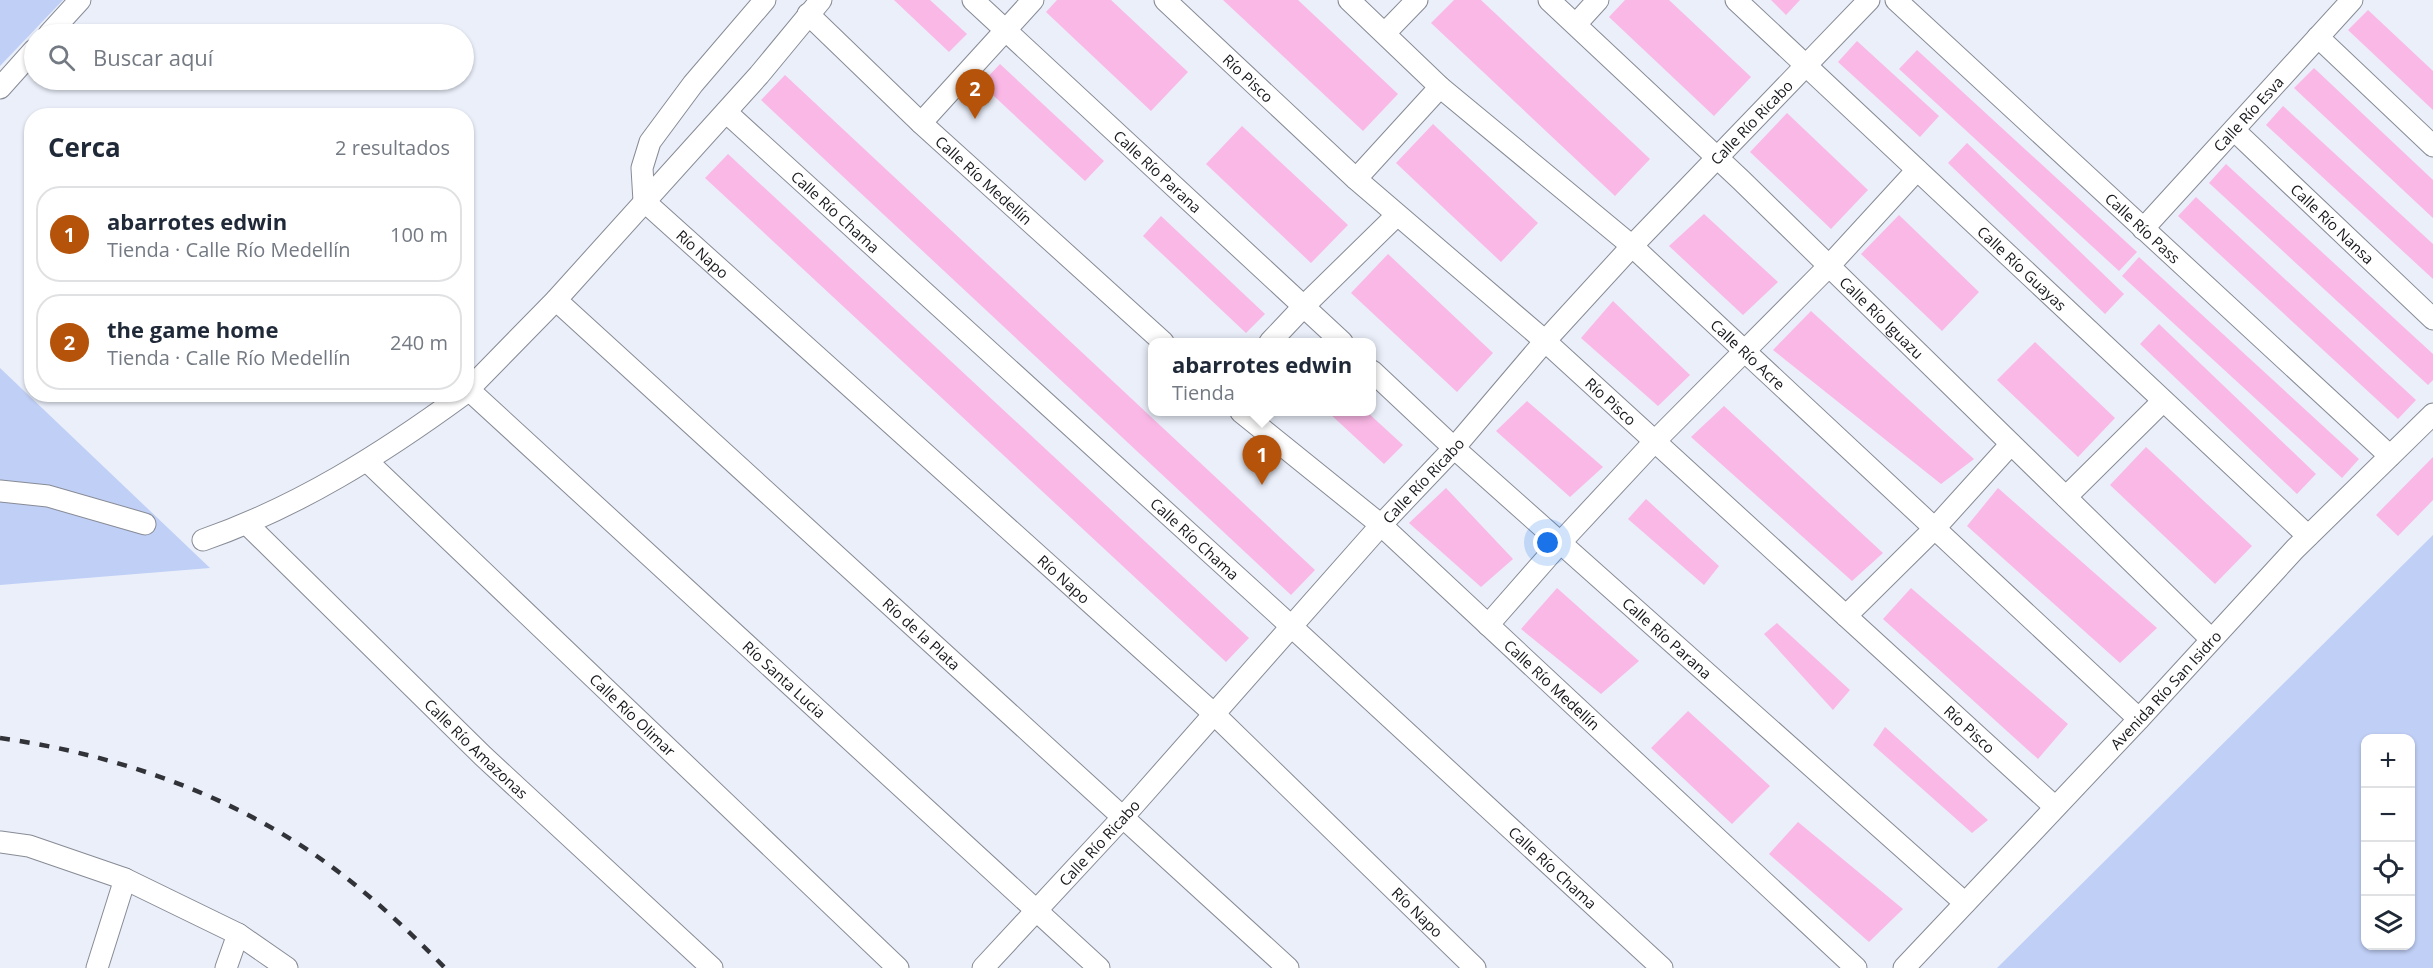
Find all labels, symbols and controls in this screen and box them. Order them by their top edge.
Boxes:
search box [24,24,474,90]
icon: search [45,41,78,74]
text: Buscar aquí [93,42,213,72]
street label: Río Pisco [1219,49,1278,107]
pin: 2 [956,70,994,119]
street label: Calle Río Esva [2209,72,2288,156]
street label: Calle Río Ricabo [1706,75,1797,169]
street label: Calle Río Parana [1110,126,1206,217]
text: Cerca [48,129,121,165]
street label: Calle Río Medellín [931,131,1037,229]
text: 2 resultados [335,134,450,161]
street label: Calle Río Chama [787,166,884,257]
street label: Calle Río Nansa [2287,179,2379,268]
street label: Calle Río Pass [2101,188,2185,268]
text: abarrotes edwin [107,206,287,236]
text: 1 [64,221,75,248]
text: 100 m [390,221,448,248]
street label: Calle Río Guayas [1973,221,2071,315]
street label: Río Napo [672,225,733,283]
text: Tienda · Calle Río Medellín [107,236,351,263]
street label: Calle Río Iguazu [1836,272,1928,363]
text: the game home [107,314,278,344]
street label: Calle Río Acre [1707,315,1790,394]
text: 2 [64,329,75,356]
text: 240 m [390,329,448,356]
popup [1148,338,1376,416]
text: Tienda · Calle Río Medellín [107,344,351,371]
text: abarrotes edwin [1172,349,1352,379]
street label: Río Pisco [1581,373,1641,430]
text: Tienda [1172,379,1235,406]
street label: Calle Río Ricabo [1378,433,1468,527]
pin: 1 [1242,436,1282,485]
street label: Calle Río Chama [1146,493,1243,584]
your location [1533,528,1562,557]
street label: Río Napo [1034,550,1094,608]
street label: Río de la Plata [879,593,965,674]
street label: Calle Río Parana [1618,593,1716,683]
street label: Avenida Río San Isidro [2106,626,2226,753]
street label: Calle Río Medellín [1500,635,1604,734]
street label: Río Santa Lucia [739,636,830,722]
street label: Calle Río Olimar [586,669,680,760]
street label: Calle Río Amazonas [420,694,532,803]
street label: Río Pisco [1940,701,1999,757]
map controls [2361,734,2415,950]
button: + [2361,734,2415,788]
button: − [2361,788,2415,842]
street label: Calle Río Ricabo [1054,795,1144,890]
street label: Calle Río Chama [1505,822,1601,913]
button: locate [2361,842,2415,896]
street label: Río Napo [1388,883,1447,942]
button: layers [2361,896,2415,950]

